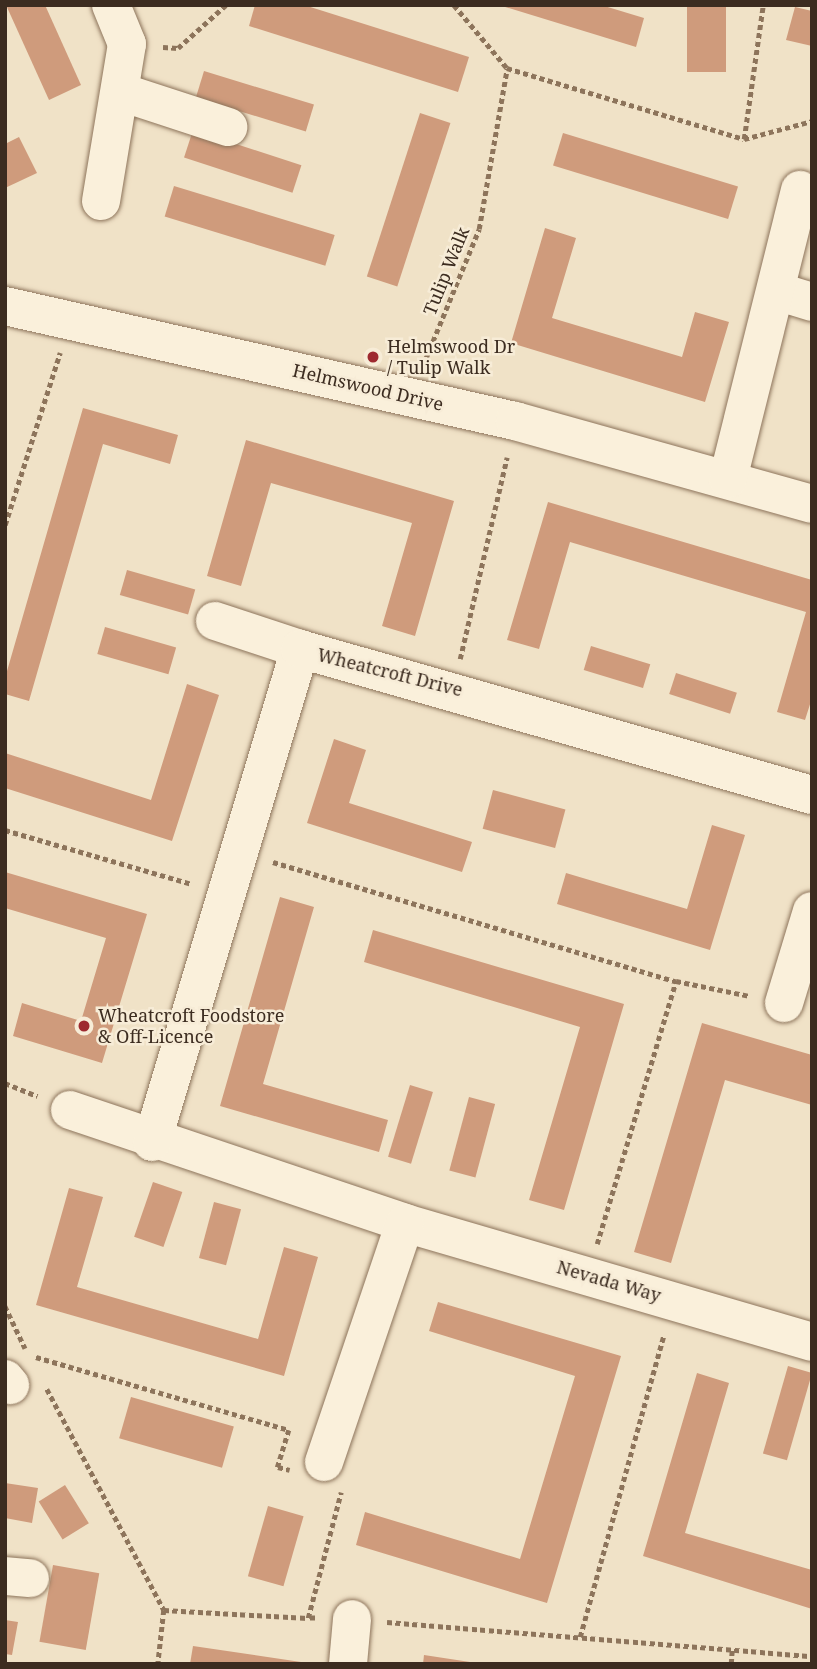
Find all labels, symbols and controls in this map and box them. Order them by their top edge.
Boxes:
street label: Tulip Walk [418,224,474,318]
place label: Helmswood Dr / Tulip Walk [387,336,515,378]
marker: Helmswood Dr / Tulip Walk [365,349,381,365]
street label: Helmswood Drive [291,359,445,415]
street label: Wheatcroft Drive [315,643,465,701]
place label: Wheatcroft Foodstore & Off-Licence [98,1005,284,1048]
marker: Wheatcroft Foodstore & Off-Licence [76,1018,92,1034]
street label: Nevada Way [554,1256,664,1306]

